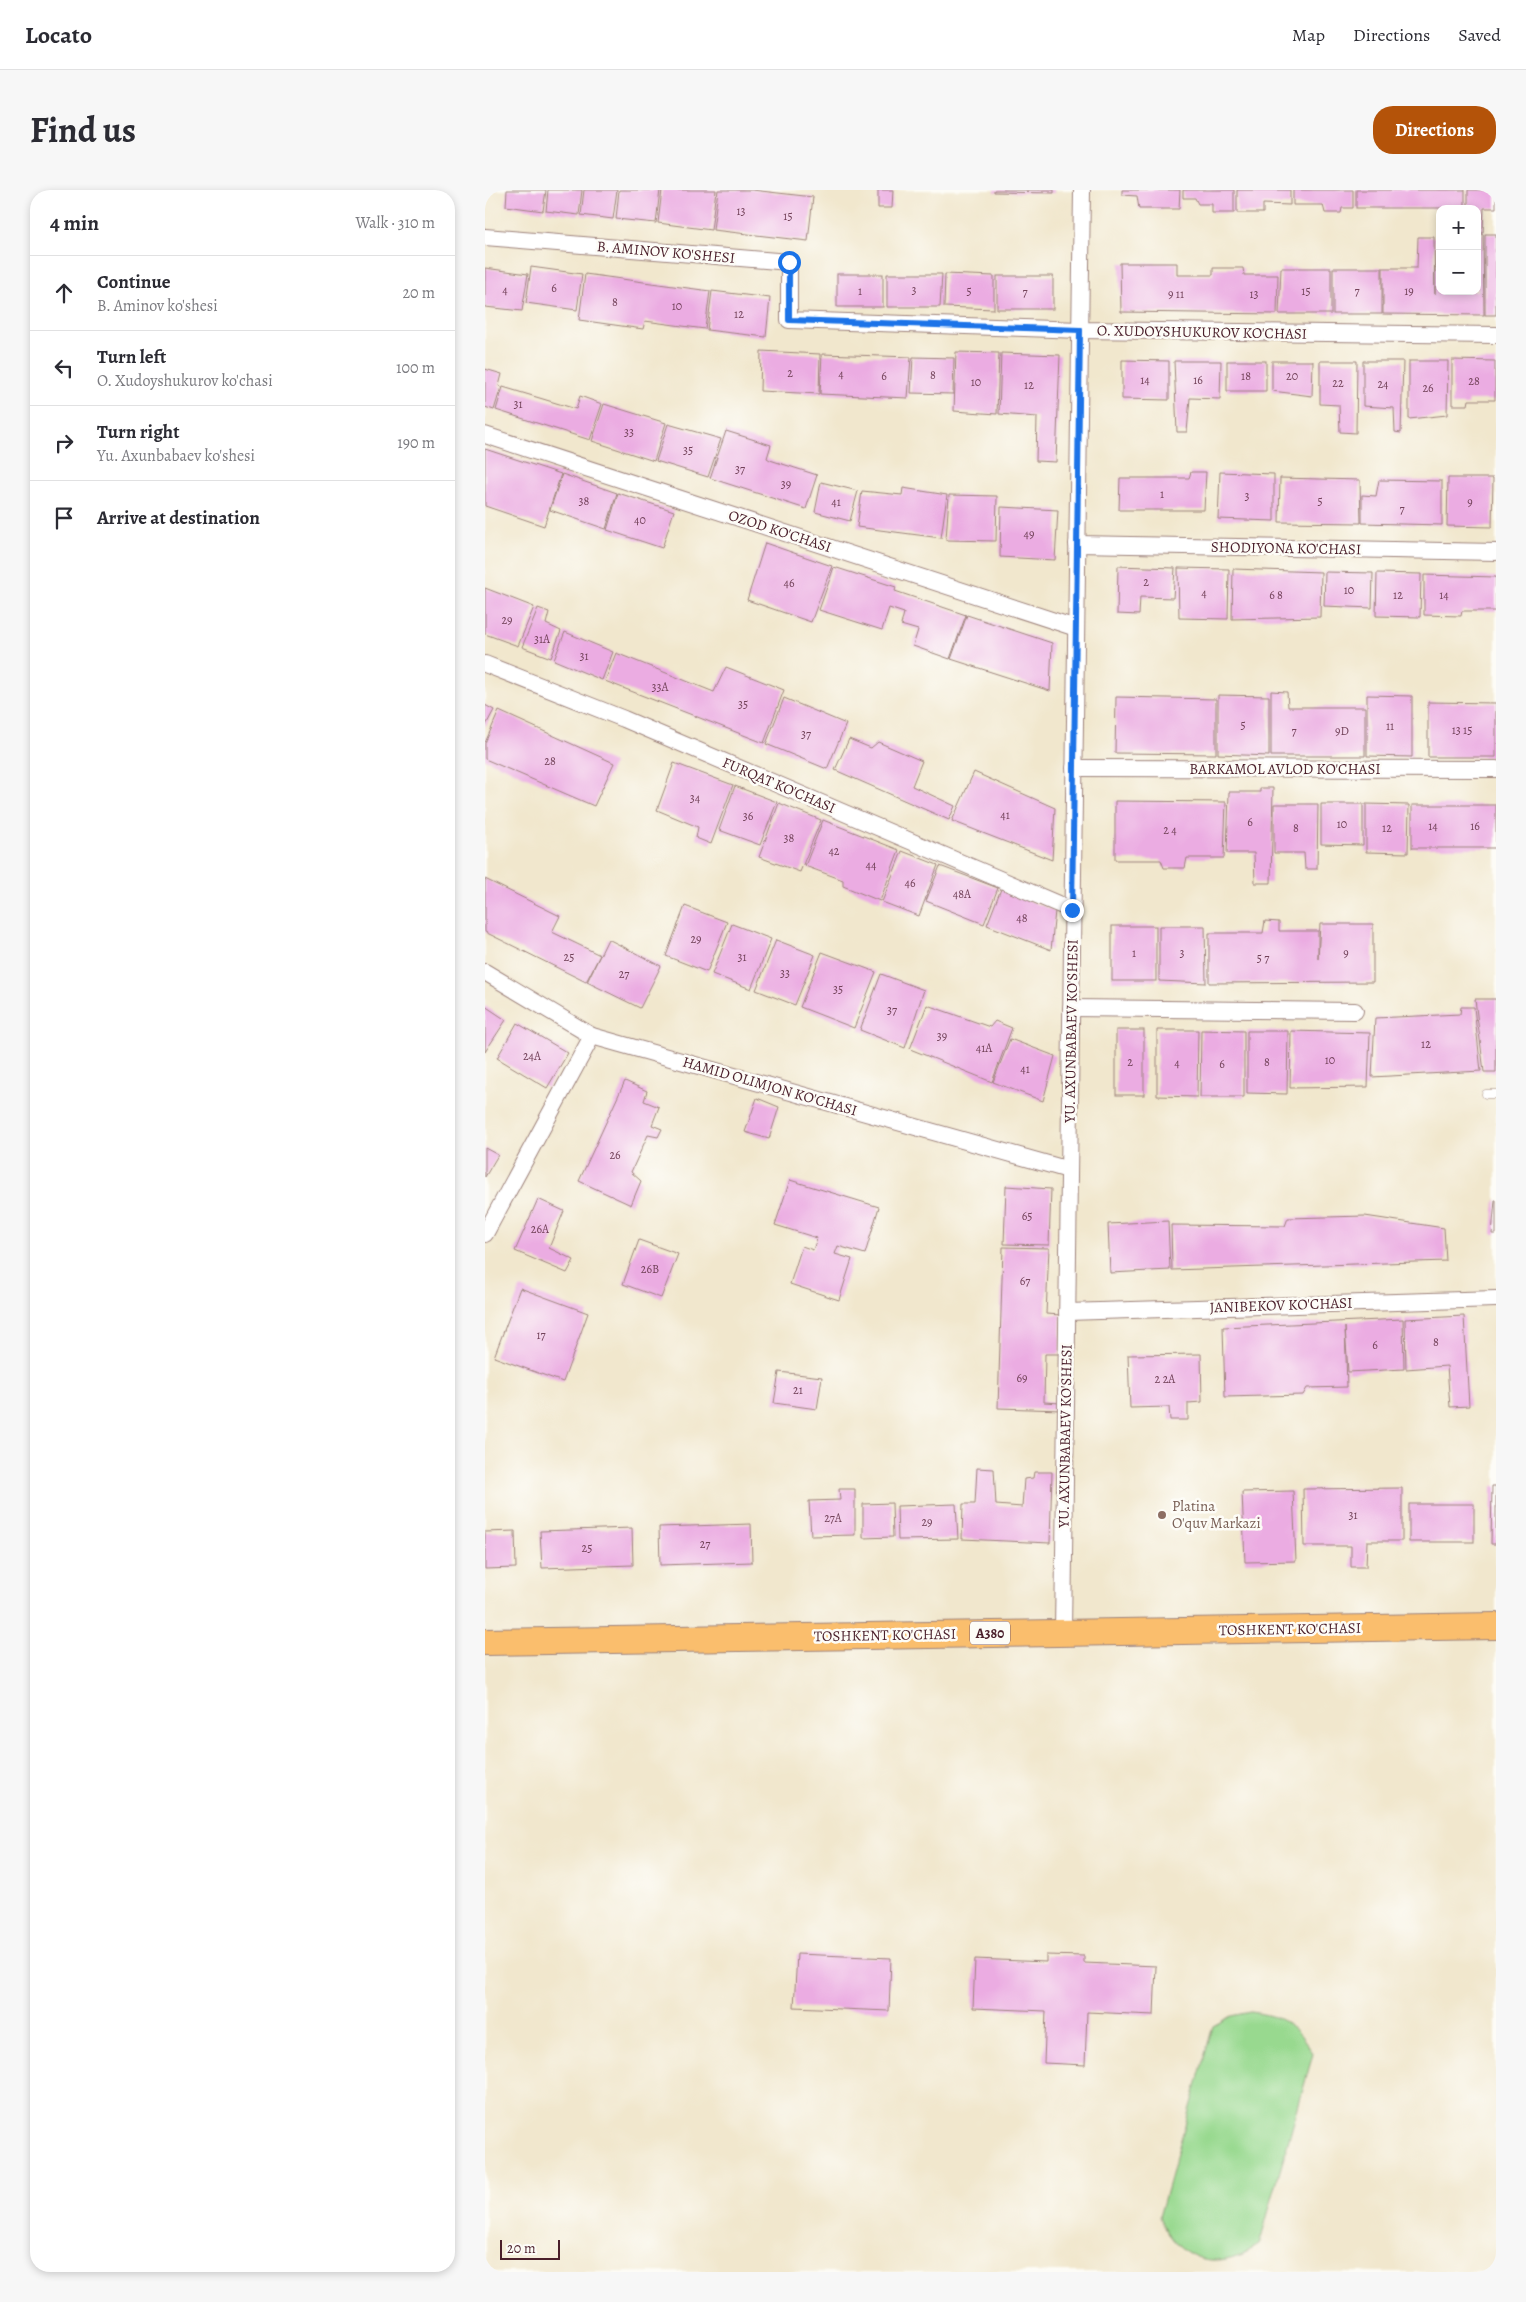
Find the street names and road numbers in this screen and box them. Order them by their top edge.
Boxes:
street label: B. AMINOV KO'SHESI [596,236,736,268]
street label: O. XUDOYSHUKUROV KO'CHASI [1097,320,1307,344]
street label: OZOD KO'CHASI [726,505,834,557]
street label: SHODIYONA KO'CHASI [1211,537,1361,559]
street label: FURQAT KO'CHASI [719,752,839,818]
street label: BARKAMOL AVLOD KO'CHASI [1189,759,1381,779]
street label: YU. AXUNBABAEV KO'SHESI [1059,939,1083,1124]
street label: HAMID OLIMJON KO'CHASI [680,1051,860,1121]
street label: JANIBEKOV KO'CHASI [1209,1293,1353,1317]
street label: YU. AXUNBABAEV KO'SHESI [1053,1344,1077,1529]
street label: TOSHKENT KO'CHASI [1219,1618,1361,1640]
road number: A380 [970,1622,1010,1645]
street label: TOSHKENT KO'CHASI [814,1624,956,1646]

